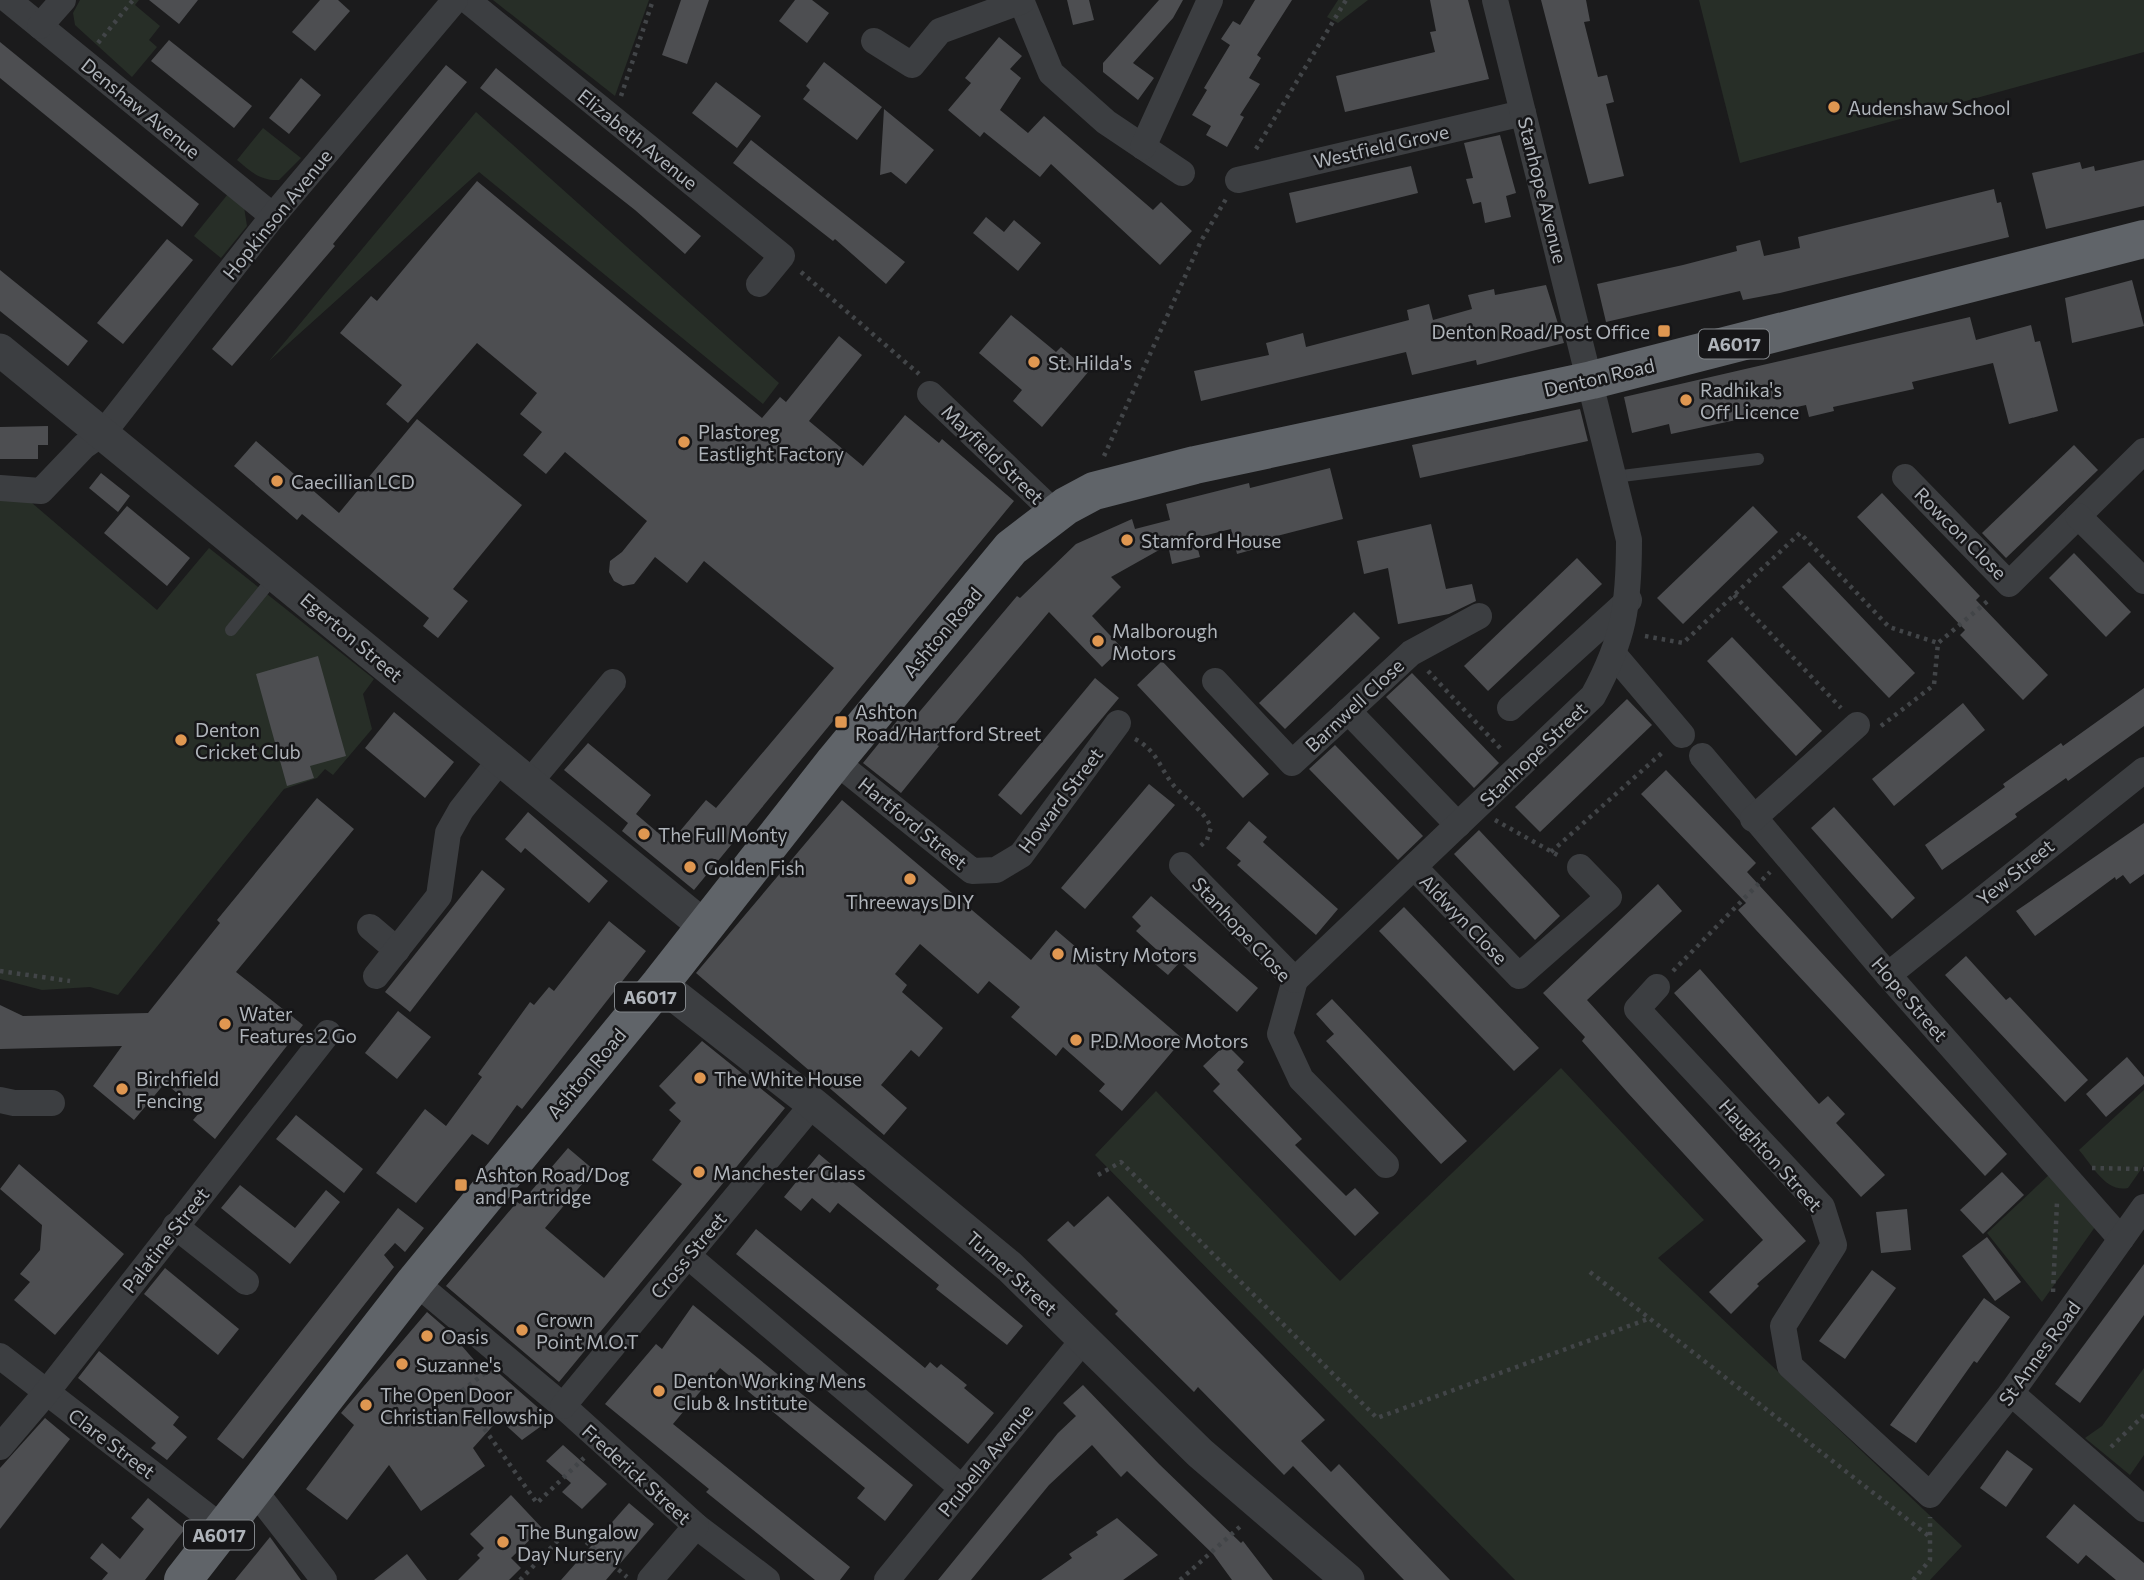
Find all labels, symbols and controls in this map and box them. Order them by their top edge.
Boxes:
street label: Denshaw Avenue [77,53,205,163]
street label: Elizabeth Avenue [574,84,702,194]
place label: Audenshaw School [1848,96,2010,119]
marker: Audenshaw School [1826,99,1842,115]
street label: Stanhope Avenue [1514,114,1572,266]
street label: Westfield Grove [1311,119,1451,173]
street label: Hopkinson Avenue [217,144,337,284]
place label: Denton Road/Post Office [1432,320,1650,343]
marker: Denton Road/Post Office [1656,323,1672,339]
road number: A6017 [1699,330,1769,358]
place label: St. Hilda's [1048,351,1132,374]
street label: Denton Road [1541,353,1657,401]
marker: St. Hilda's [1026,354,1042,370]
place label: Radhika's Off Licence [1700,378,1799,423]
marker: Radhika's Off Licence [1678,392,1694,408]
street label: Mayfield Street [937,399,1049,509]
place label: Plastoreg Eastlight Factory [698,420,844,465]
marker: Plastoreg Eastlight Factory [676,434,692,450]
place label: Caecillian LCD [291,470,415,493]
marker: Caecillian LCD [269,473,285,489]
street label: Rowcon Close [1910,482,2012,584]
place label: Stamford House [1141,529,1281,552]
marker: Stamford House [1119,532,1135,548]
street label: Ashton Road [898,582,986,682]
street label: Egerton Street [296,588,408,687]
place label: Malborough Motors [1112,619,1218,664]
marker: Malborough Motors [1090,633,1106,649]
street label: Barnwell Close [1300,654,1408,756]
street label: Stanhope Street [1475,697,1592,811]
place label: Ashton Road/Hartford Street [855,700,1042,745]
marker: Ashton Road/Hartford Street [833,714,849,730]
place label: Denton Cricket Club [195,718,301,763]
marker: Denton Cricket Club [173,732,189,748]
street label: Howard Street [1013,743,1107,857]
street label: Hartford Street [854,772,972,874]
place label: The Full Monty [658,823,787,846]
marker: The Full Monty [636,826,652,842]
street label: Yew Street [1972,834,2059,910]
place label: Golden Fish [704,856,805,879]
marker: Golden Fish [682,859,698,875]
street label: Aldwyn Close [1415,869,1513,969]
marker: Threeways DIY [902,871,918,887]
street label: Stanhope Close [1188,872,1296,986]
place label: Threeways DIY [846,890,974,913]
place label: Mistry Motors [1072,943,1197,966]
marker: Mistry Motors [1050,946,1066,962]
street label: Hope Street [1867,952,1953,1046]
road number: A6017 [615,982,685,1012]
place label: Water Features 2 Go [239,1002,357,1047]
marker: Water Features 2 Go [217,1016,233,1032]
street label: Ashton Road [542,1023,630,1123]
place label: P.D.Moore Motors [1090,1029,1248,1052]
marker: P.D.Moore Motors [1068,1032,1084,1048]
place label: Birchfield Fencing [136,1067,219,1112]
place label: The White House [714,1067,862,1090]
marker: The White House [692,1070,708,1086]
marker: Birchfield Fencing [114,1081,130,1097]
street label: Haughton Street [1715,1094,1828,1216]
place label: Manchester Glass [713,1161,866,1184]
place label: Ashton Road/Dog and Partridge [475,1163,630,1208]
marker: Manchester Glass [691,1164,707,1180]
marker: Ashton Road/Dog and Partridge [453,1177,469,1193]
street label: Palatine Street [117,1183,213,1297]
street label: Cross Street [645,1207,731,1303]
street label: Turner Street [962,1226,1062,1320]
street label: St Annes Road [1993,1296,2085,1410]
place label: Crown Point M.O.T [536,1308,639,1353]
marker: Crown Point M.O.T [514,1322,530,1338]
place label: Oasis [441,1325,489,1348]
marker: Oasis [419,1328,435,1344]
place label: Suzanne's [416,1353,501,1376]
marker: Suzanne's [394,1356,410,1372]
place label: Denton Working Mens Club & Institute [673,1369,866,1414]
place label: The Open Door Christian Fellowship [380,1383,554,1428]
marker: Denton Working Mens Club & Institute [651,1383,667,1399]
marker: The Open Door Christian Fellowship [358,1397,374,1413]
street label: Prubella Avenue [933,1399,1037,1521]
street label: Clare Street [64,1403,160,1483]
street label: Frederick Street [578,1419,696,1529]
road number: A6017 [184,1520,254,1550]
place label: The Bungalow Day Nursery [517,1520,639,1565]
marker: The Bungalow Day Nursery [495,1534,511,1550]

